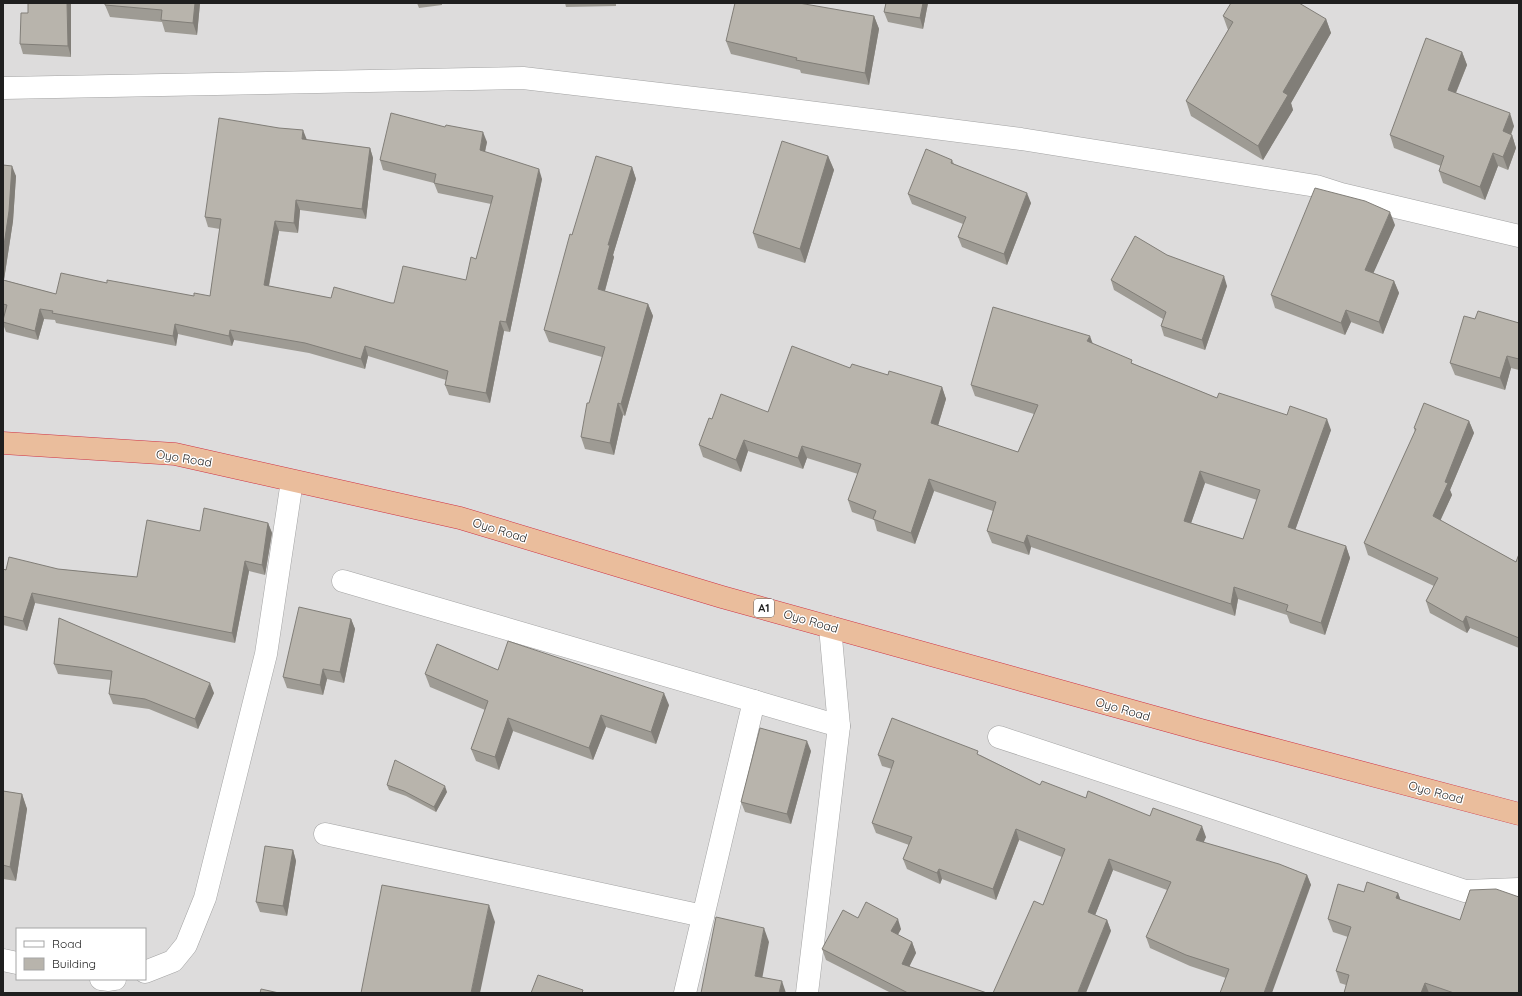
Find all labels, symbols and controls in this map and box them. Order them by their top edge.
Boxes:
street label: Oyo Road [155,446,213,470]
street label: Oyo Road [471,515,529,545]
road number: A1 [754,599,774,617]
street label: Oyo Road [782,606,840,636]
street label: Oyo Road [1094,694,1152,724]
street label: Oyo Road [1407,777,1465,807]
legend [16,928,146,980]
text: Road [52,936,82,951]
text: Building [52,956,96,971]

